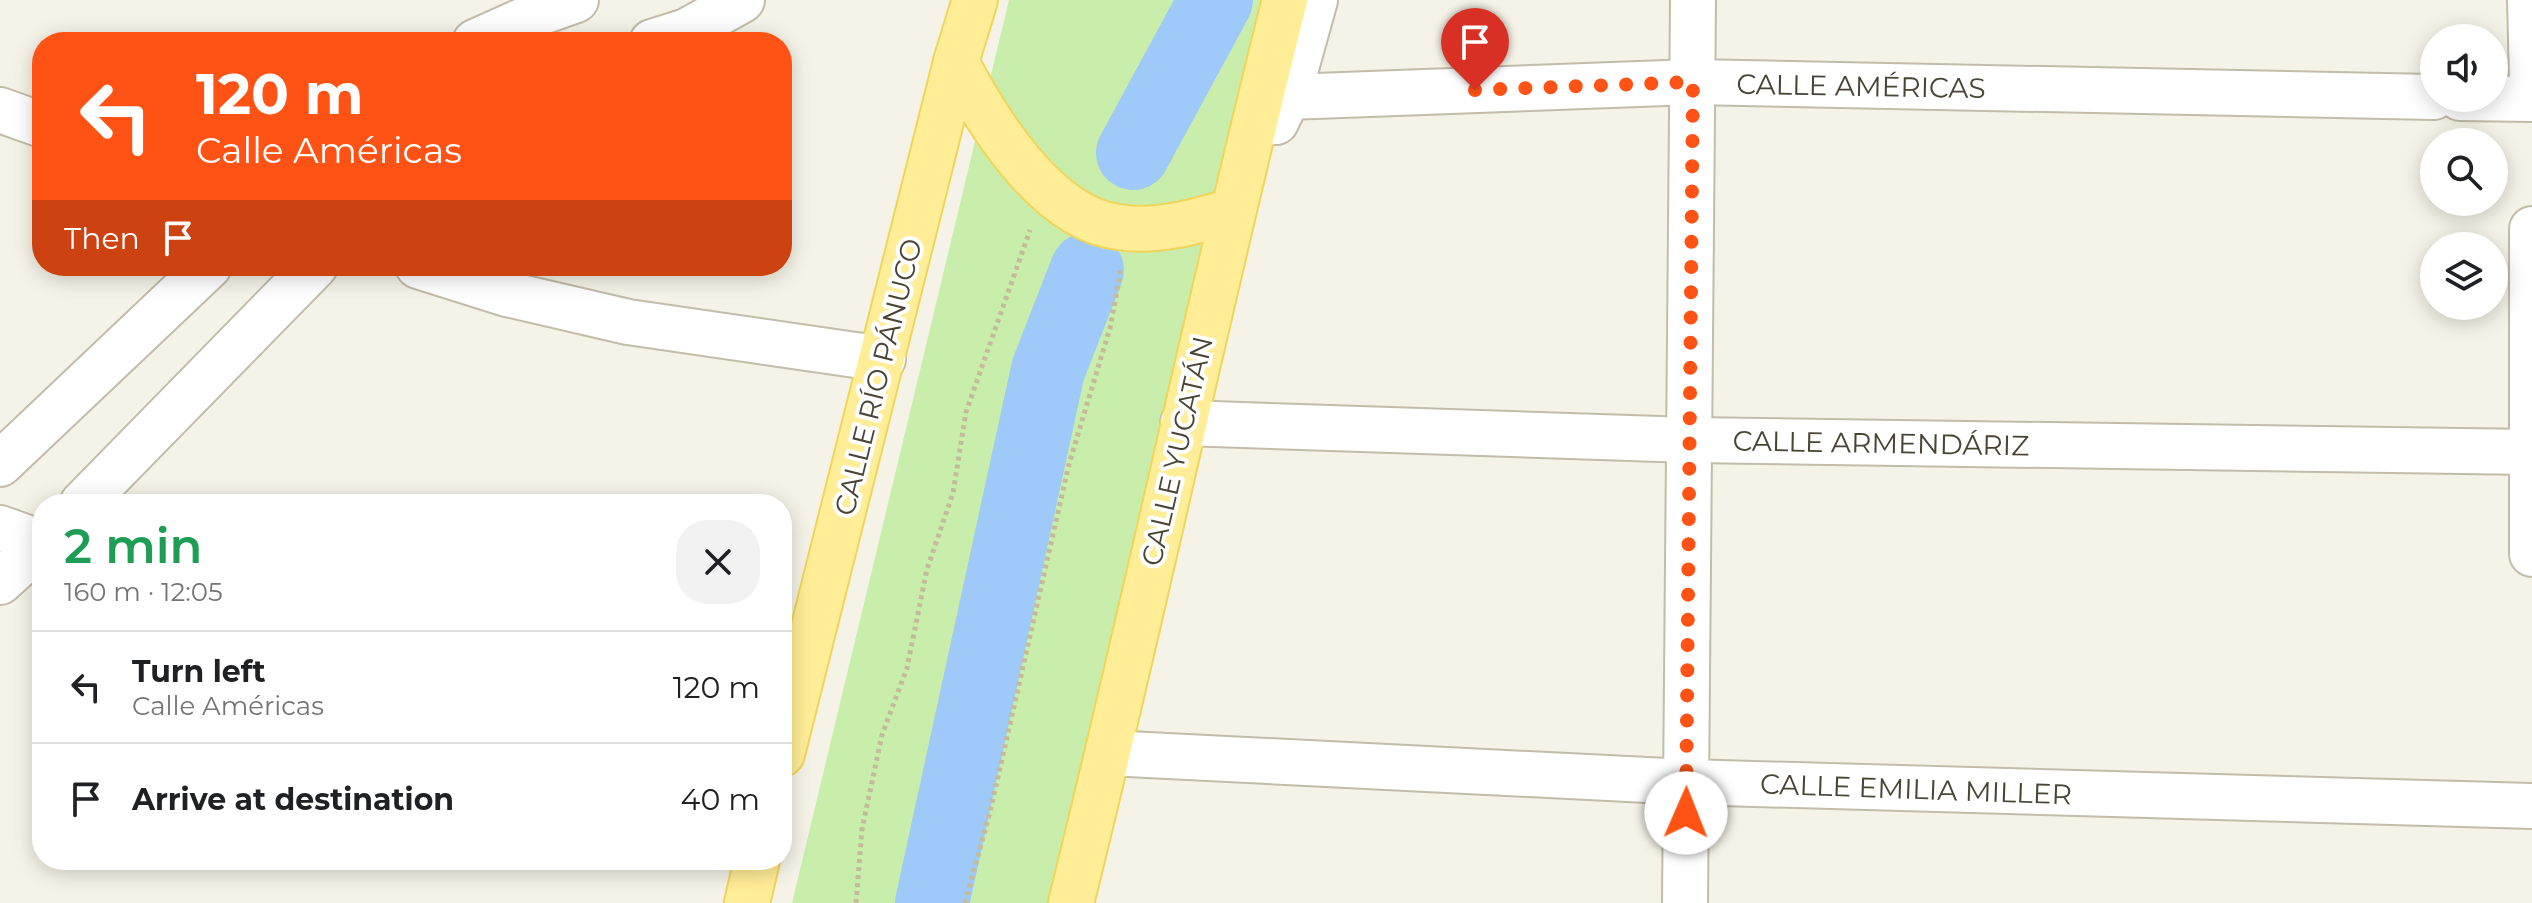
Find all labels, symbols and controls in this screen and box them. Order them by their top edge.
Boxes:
pin [1441,8,1509,90]
icon: arrive [1453,20,1497,64]
map controls [2420,24,2508,320]
button: sound [2420,24,2508,112]
text: 120 m [196,60,364,128]
icon: left [64,64,168,168]
street label: CALLE AMÉRICAS [1736,67,1986,105]
text: Calle Américas [196,128,462,172]
button: search [2420,128,2508,216]
icon: arrive [156,216,200,260]
text: Then [64,220,140,257]
button: layers [2420,232,2508,320]
street label: CALLE RÍO PÁNUCO [827,235,929,519]
street label: CALLE YUCATÁN [1134,333,1220,569]
street label: CALLE ARMENDÁRIZ [1732,423,2030,463]
text: 2 min [64,517,202,575]
button: close [676,520,760,604]
text: 160 m · 12:05 [64,576,223,608]
text: Turn left [132,653,265,690]
icon: left [64,665,108,709]
text: 120 m [673,669,760,706]
text: Calle Américas [132,690,324,722]
street label: CALLE EMILIA MILLER [1760,767,2072,811]
position arrow [1644,771,1728,855]
icon: arrive [64,777,108,821]
text: Arrive at destination [132,781,454,818]
text: 40 m [681,781,760,818]

